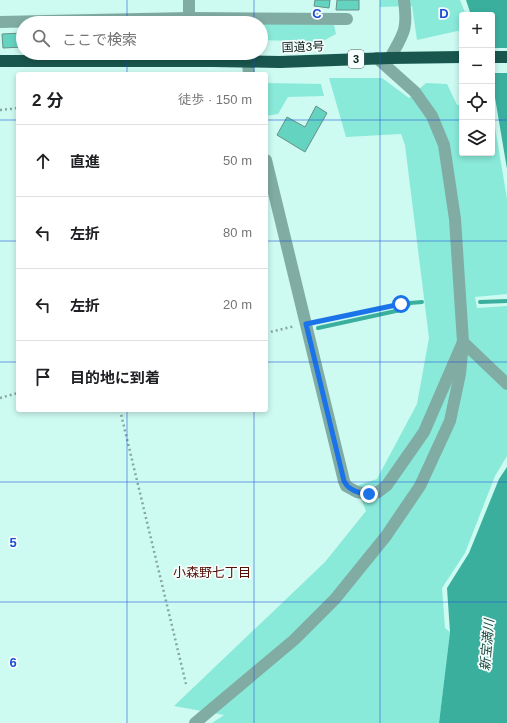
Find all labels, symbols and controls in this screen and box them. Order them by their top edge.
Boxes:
text: C [312,6,322,21]
text: D [439,6,449,21]
map controls [459,12,495,156]
button: + [459,12,495,48]
search box [16,16,268,60]
icon: search [30,27,52,49]
text: ここで検索 [62,31,137,48]
street label: 国道3号 [281,39,325,55]
button: − [459,48,495,84]
road number: 3 [348,50,364,68]
button: locate [459,84,495,120]
text: 2 分 [32,91,63,110]
text: 徒歩 · 150 m [178,92,252,107]
button: layers [459,120,495,156]
icon: ahead [32,150,54,172]
text: 直進 [70,153,100,170]
text: 50 m [223,153,252,168]
icon: left [32,222,54,244]
text: 左折 [70,225,100,242]
text: 80 m [223,225,252,240]
icon: left [32,294,54,316]
route start [392,295,410,313]
text: 左折 [70,297,100,314]
text: 20 m [223,297,252,312]
icon: arrive [32,366,54,388]
text: 目的地に到着 [70,369,160,386]
route end [360,485,378,503]
text: 5 [9,535,17,550]
district label: 小森野七丁目 [173,565,251,580]
water label: 新宝満川 [477,616,497,672]
text: 6 [9,655,17,670]

